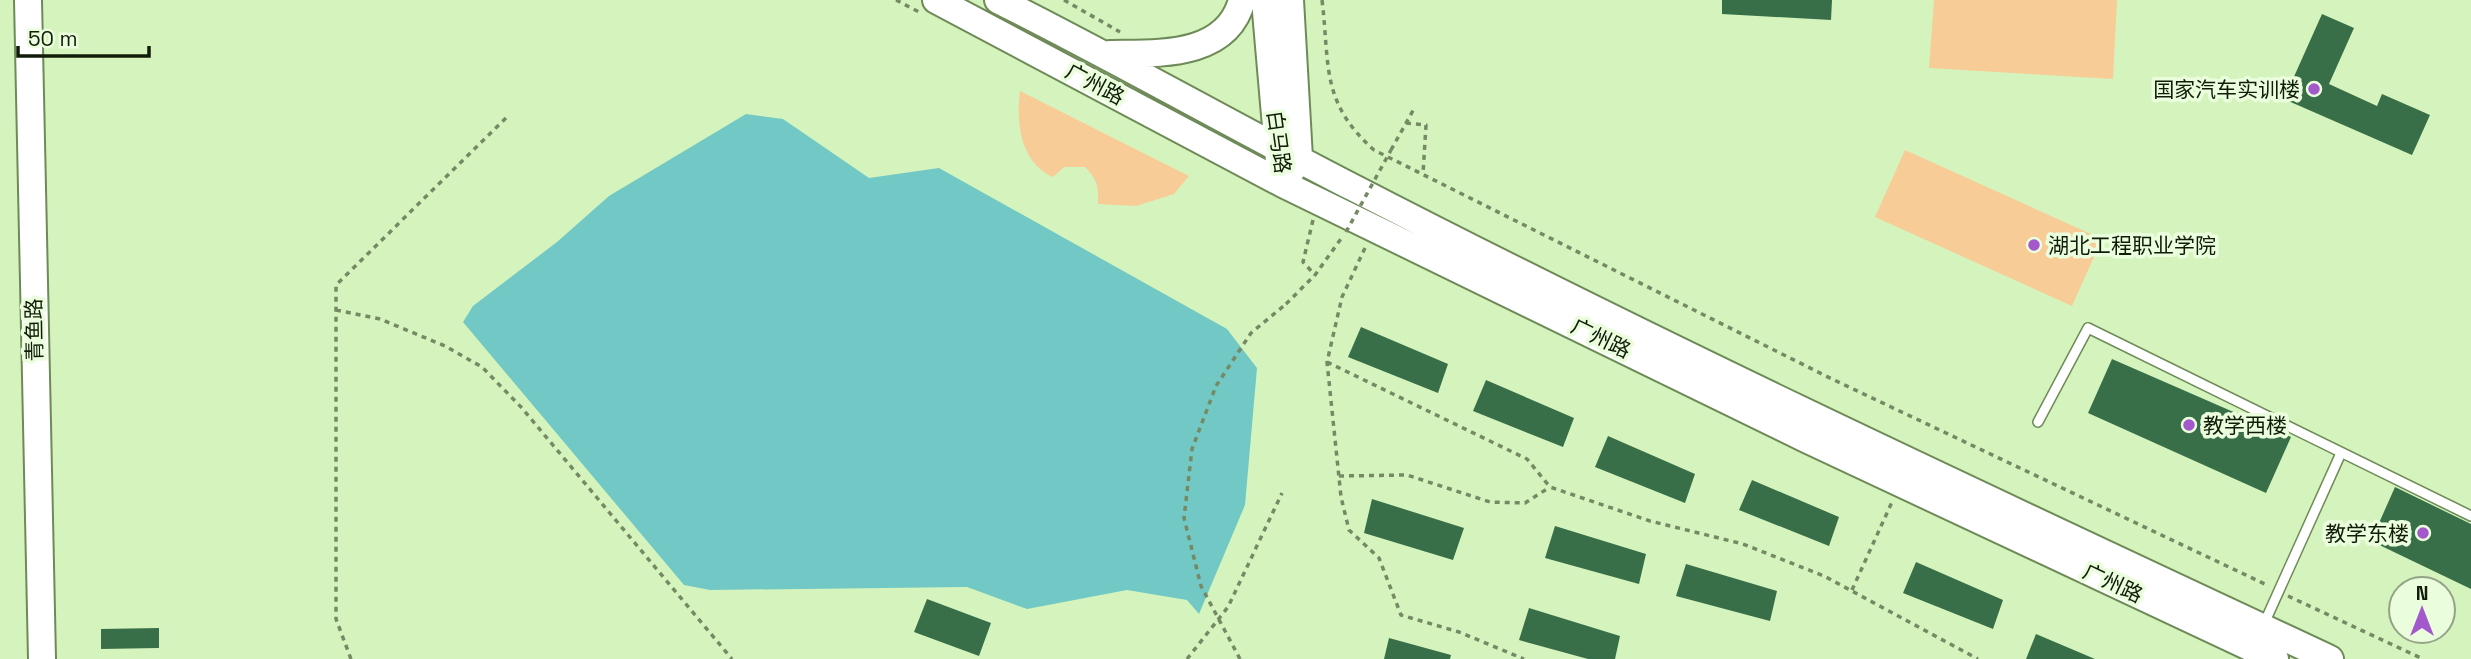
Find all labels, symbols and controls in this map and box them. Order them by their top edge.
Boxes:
scale bar [18,14,149,58]
text: 50 m [28,25,78,52]
street label: 广州路 [1061,57,1129,111]
place label: 国家汽车实训楼 [2153,76,2300,103]
marker: 国家汽车实训楼 [2306,81,2322,97]
street label: 白马路 [1261,109,1297,175]
place label: 湖北工程职业学院 [2048,232,2216,259]
marker: 湖北工程职业学院 [2026,237,2042,253]
street label: 青鱼路 [20,298,48,362]
street label: 广州路 [1567,312,1635,364]
place label: 教学西楼 [2203,412,2287,439]
marker: 教学西楼 [2181,417,2197,433]
place label: 教学东楼 [2325,520,2409,547]
marker: 教学东楼 [2415,525,2431,541]
street label: 广州路 [2079,557,2147,609]
north arrow [2387,575,2457,645]
text: N [2416,581,2428,606]

